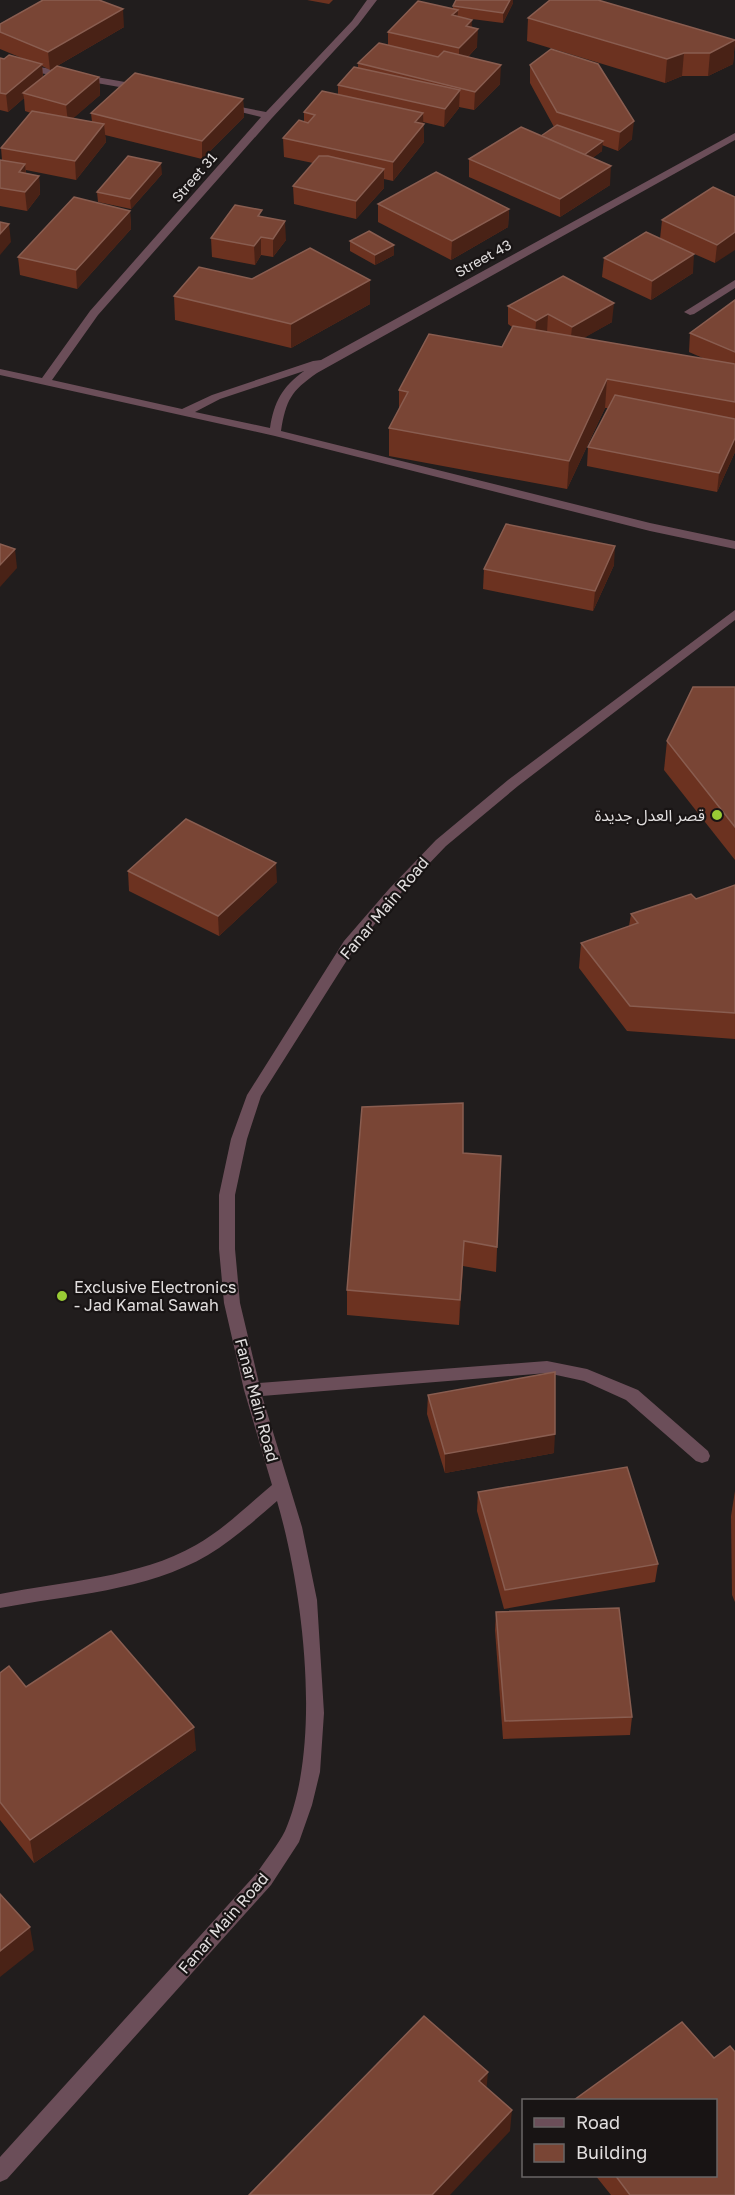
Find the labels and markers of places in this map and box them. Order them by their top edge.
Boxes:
place label: قصر العدل جديدة [595,805,705,826]
marker: قصر العدل جديدة [710,808,724,822]
place label: Exclusive Electronics - Jad Kamal Sawah [74,1277,237,1315]
marker: Exclusive Electronics - Jad Kamal Sawah [55,1289,69,1303]

